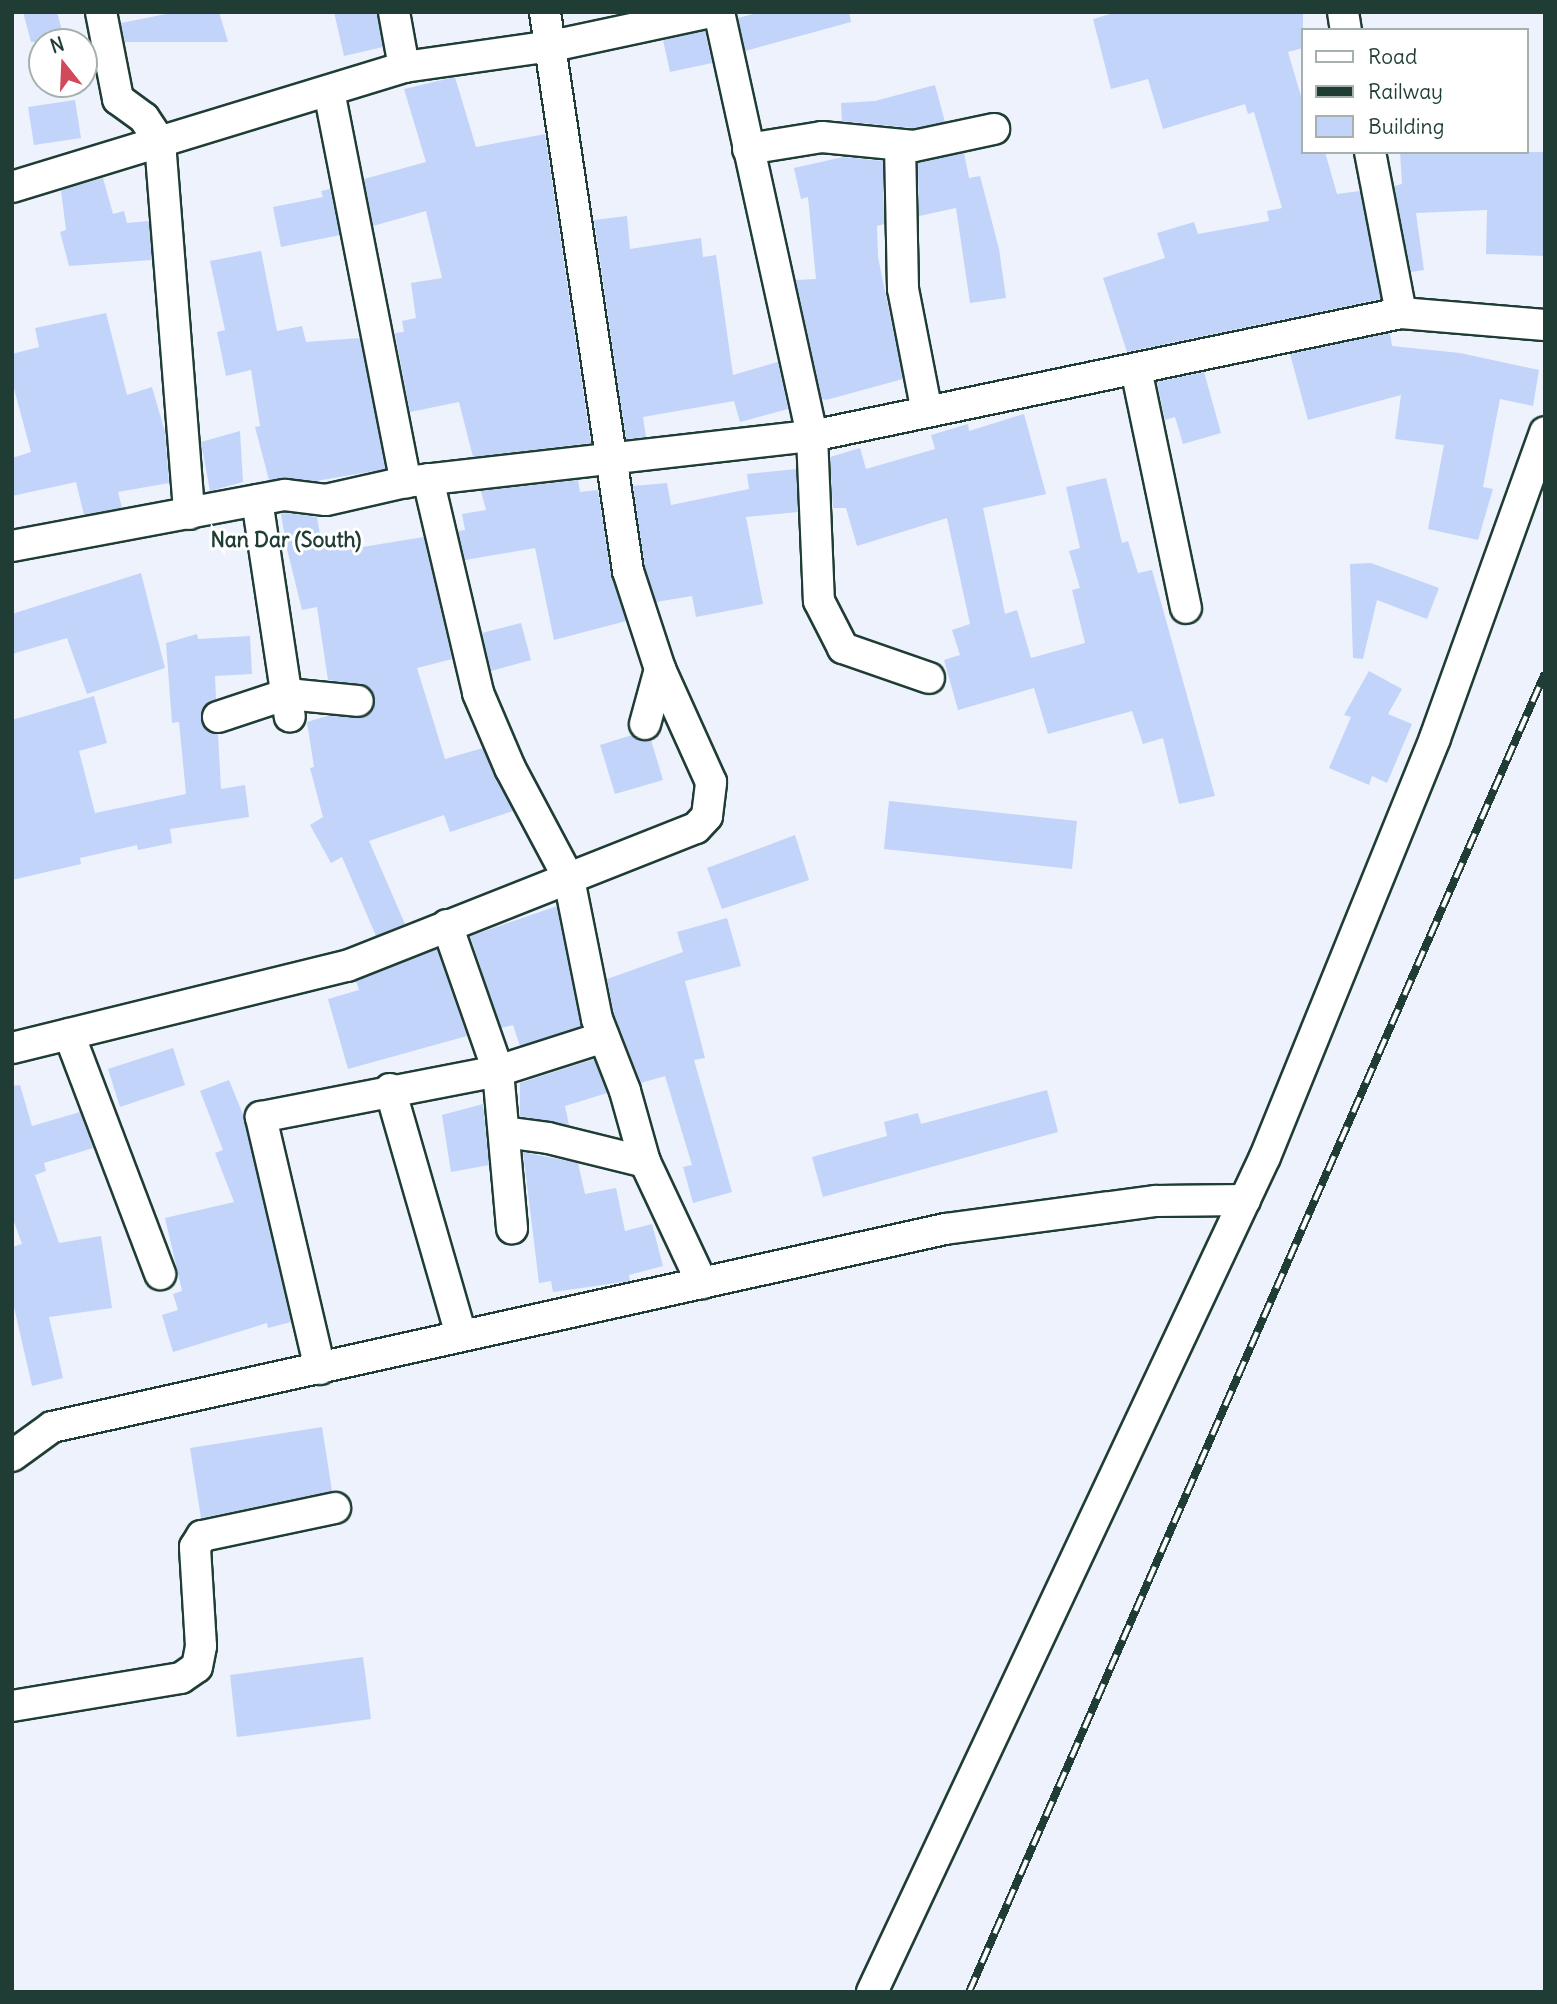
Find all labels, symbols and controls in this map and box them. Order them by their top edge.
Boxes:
north arrow [28,28,98,98]
legend [1302,28,1529,154]
text: N [47,31,67,58]
text: Road [1368,43,1417,70]
text: Railway [1368,78,1443,105]
text: Building [1368,113,1444,140]
district label: Nan Dar (South) [211,527,361,553]

